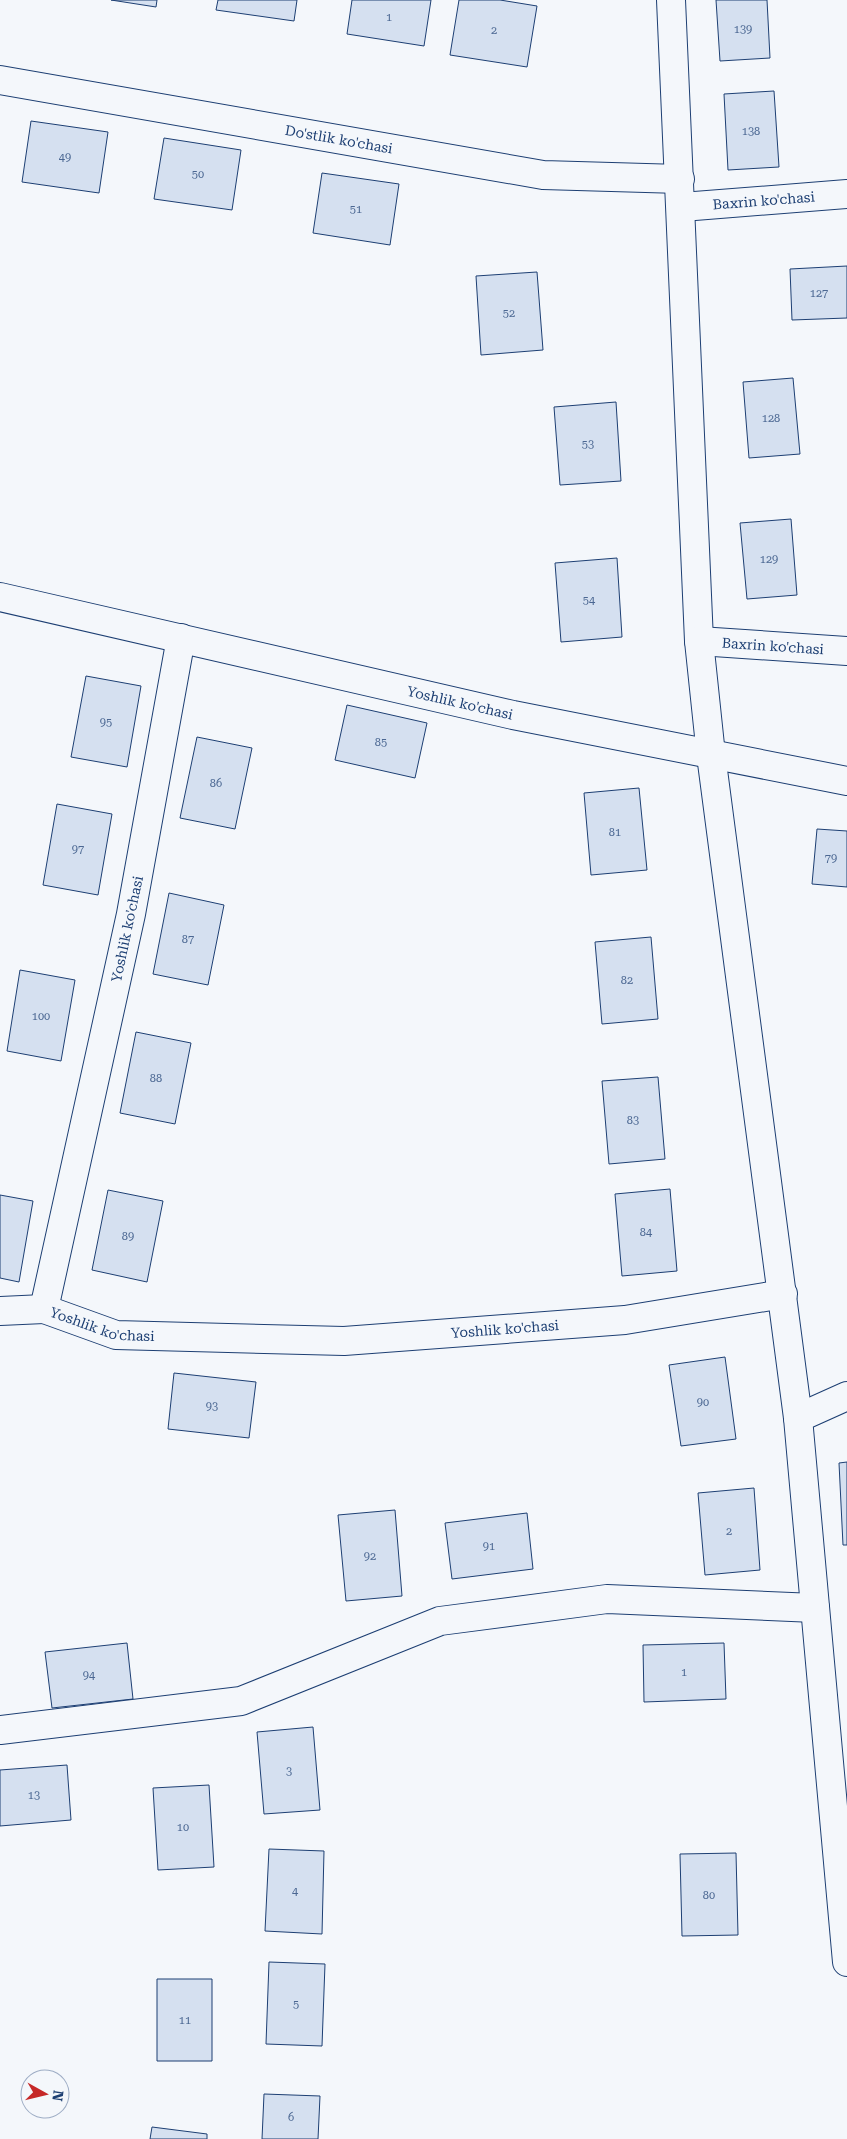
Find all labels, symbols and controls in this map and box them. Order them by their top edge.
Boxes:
house number: 1 [386,11,392,24]
house number: 139 [734,23,752,36]
house number: 2 [491,24,497,37]
street label: Do'stlik ko'chasi [284,122,395,157]
house number: 138 [742,125,760,138]
house number: 49 [59,151,71,164]
house number: 50 [192,168,204,181]
street label: Baxrin ko'chasi [712,189,816,213]
house number: 51 [350,203,362,216]
house number: 127 [810,287,828,300]
house number: 52 [503,307,515,320]
house number: 128 [762,412,780,425]
house number: 53 [582,438,594,451]
house number: 129 [760,553,778,566]
house number: 54 [583,594,596,607]
street label: Baxrin ko'chasi [721,635,825,657]
street label: Yoshlik ko'chasi [405,683,515,723]
house number: 95 [100,716,112,729]
house number: 85 [375,736,387,749]
house number: 86 [210,777,222,790]
house number: 81 [609,826,621,839]
house number: 97 [72,843,84,856]
house number: 79 [825,852,837,865]
street label: Yoshlik ko'chasi [108,874,146,984]
house number: 87 [182,933,194,946]
house number: 82 [621,974,633,987]
house number: 100 [32,1010,50,1023]
house number: 88 [150,1072,162,1085]
house number: 83 [627,1114,639,1127]
house number: 84 [640,1226,653,1239]
house number: 89 [122,1230,134,1243]
street label: Yoshlik ko'chasi [48,1304,155,1344]
street label: Yoshlik ko'chasi [450,1317,560,1341]
house number: 90 [697,1396,709,1409]
house number: 93 [206,1400,218,1413]
house number: 2 [726,1525,732,1538]
house number: 91 [483,1540,495,1553]
house number: 92 [364,1550,376,1563]
house number: 1 [681,1666,687,1679]
house number: 94 [83,1669,96,1682]
house number: 3 [286,1765,292,1778]
house number: 13 [28,1789,40,1802]
house number: 10 [177,1821,189,1834]
house number: 4 [292,1885,299,1898]
house number: 80 [703,1889,715,1902]
house number: 5 [293,1998,299,2011]
house number: 11 [179,2014,191,2027]
north arrow [20,2069,70,2119]
text: N [49,2089,67,2102]
house number: 6 [288,2111,294,2124]

